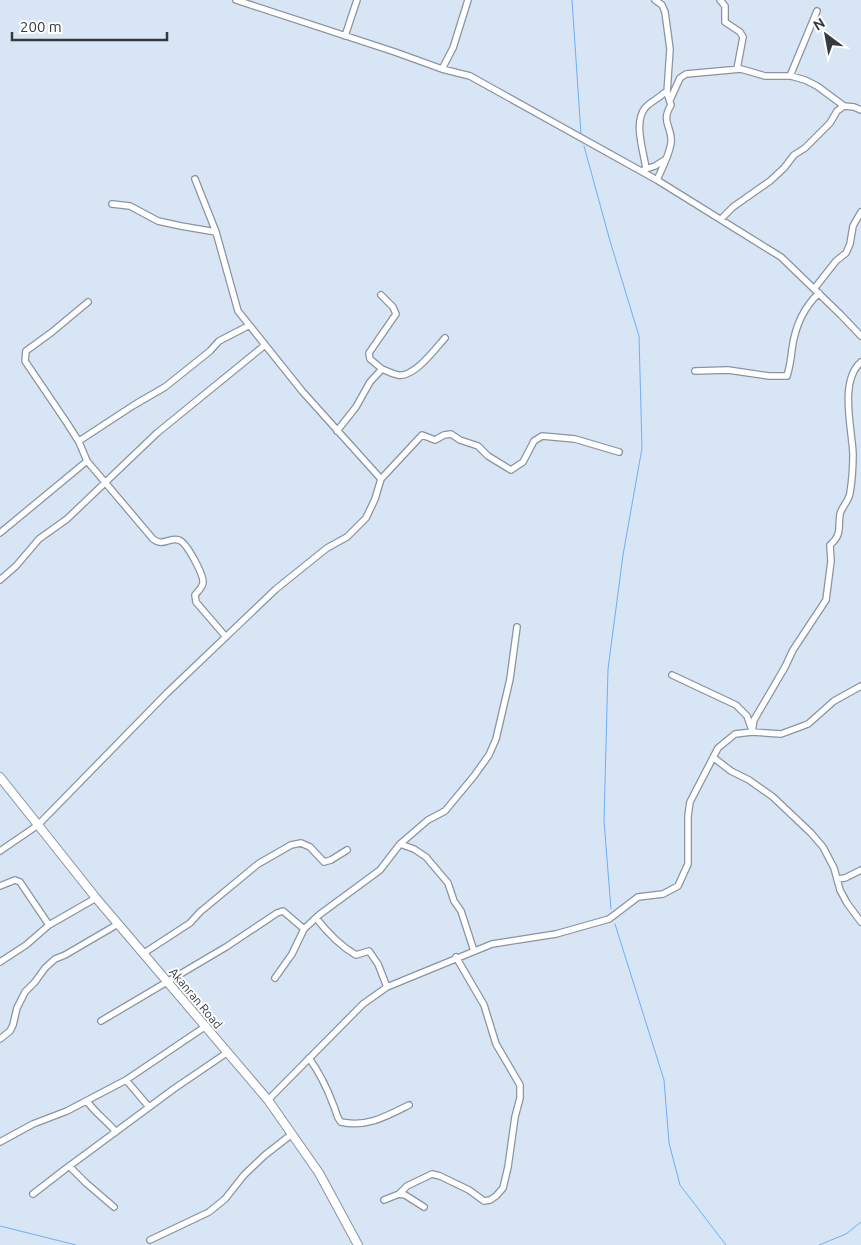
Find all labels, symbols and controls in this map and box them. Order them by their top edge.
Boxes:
scale bar [12,10,168,42]
north arrow [801,10,851,60]
text: N [810,14,828,34]
text: 200 m [20,18,62,35]
street label: Akanran Road [167,965,225,1031]

